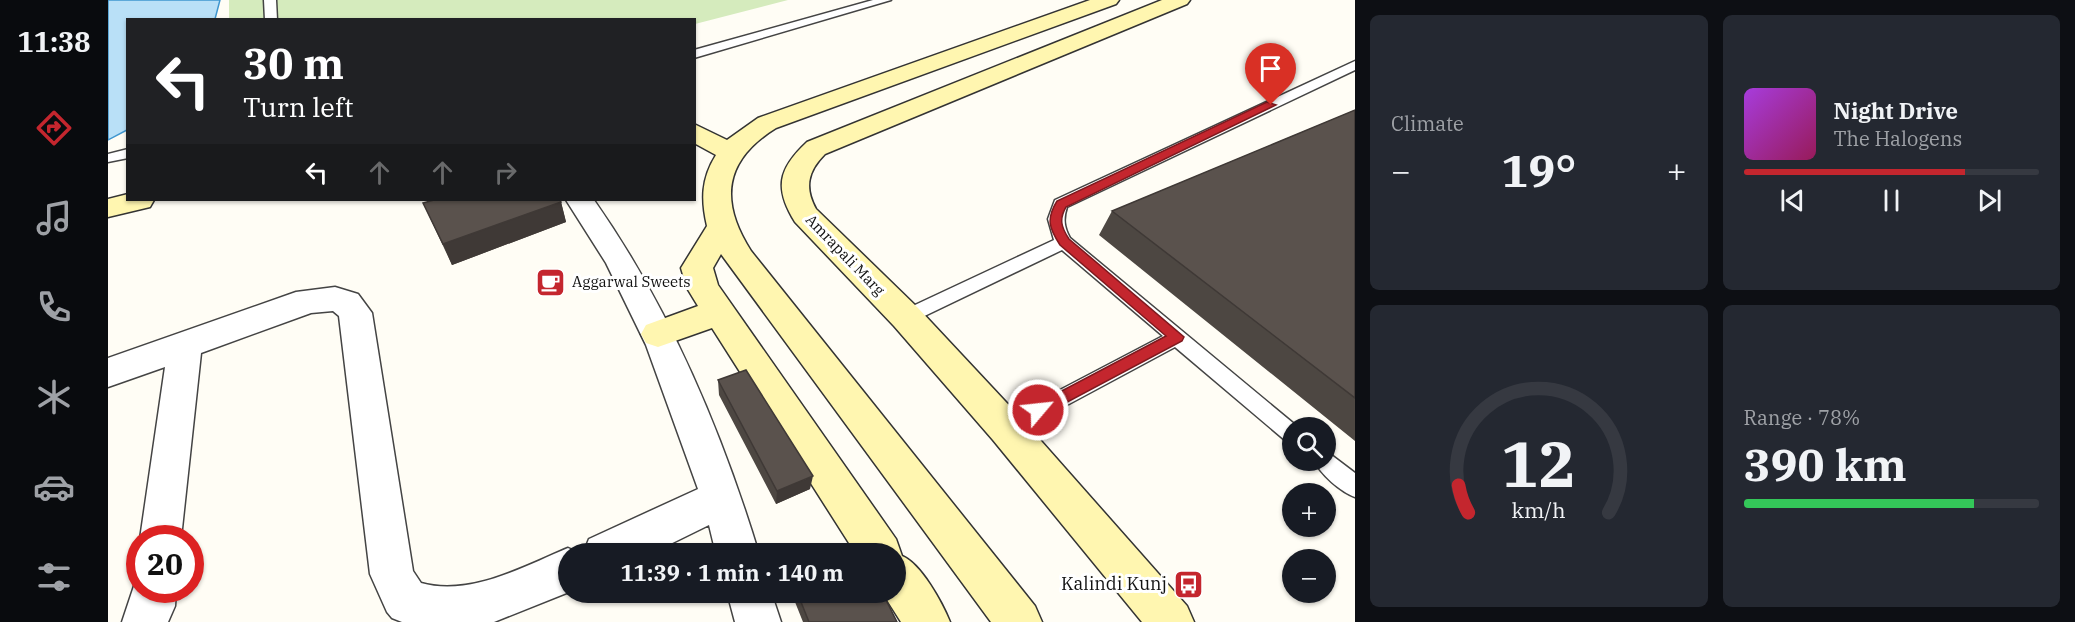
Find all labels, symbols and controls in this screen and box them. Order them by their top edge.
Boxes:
text: 11:38 [18,24,90,59]
text: 30 m [243,36,344,91]
icon: left [144,42,222,120]
pin [1245,43,1296,105]
icon: arrive [1254,52,1287,85]
text: Turn left [243,89,354,124]
text: Night Drive [1834,96,1958,125]
icon: directions [33,107,75,149]
text: Climate [1391,110,1464,137]
text: The Halogens [1834,125,1962,152]
text: 19° [1501,141,1576,199]
text: − [1391,149,1411,192]
text: + [1667,149,1687,192]
icon: left [300,156,333,189]
icon: ahead [363,156,396,189]
icon: ahead [426,156,459,189]
icon: right [489,156,522,189]
icon: previous [1776,184,1809,217]
icon: pause [1875,184,1908,217]
icon: next [1973,184,2006,217]
icon: music [33,197,75,239]
street label: Amrapali Marg [802,210,889,299]
cafe icon: Aggarwal Sweets [535,266,567,298]
place label: Aggarwal Sweets [572,272,691,291]
icon: phone [33,286,75,328]
icon: climate [33,376,75,418]
position arrow [1006,378,1070,442]
text: Range · 78% [1744,404,1860,431]
map controls [1282,417,1336,603]
button: search [1282,417,1336,471]
text: 12 [1501,423,1576,504]
text: 390 km [1744,435,1907,493]
icon: car [33,466,75,508]
button: + [1282,483,1336,537]
text: km/h [1512,496,1566,524]
speed limit sign: 20 [126,525,204,603]
button: − [1282,549,1336,603]
icon: filters [33,556,75,598]
text: 11:39 · 1 min · 140 m [620,558,844,587]
bus stop icon: Kalindi Kunj [1172,568,1204,600]
place label: Kalindi Kunj [1061,572,1167,595]

